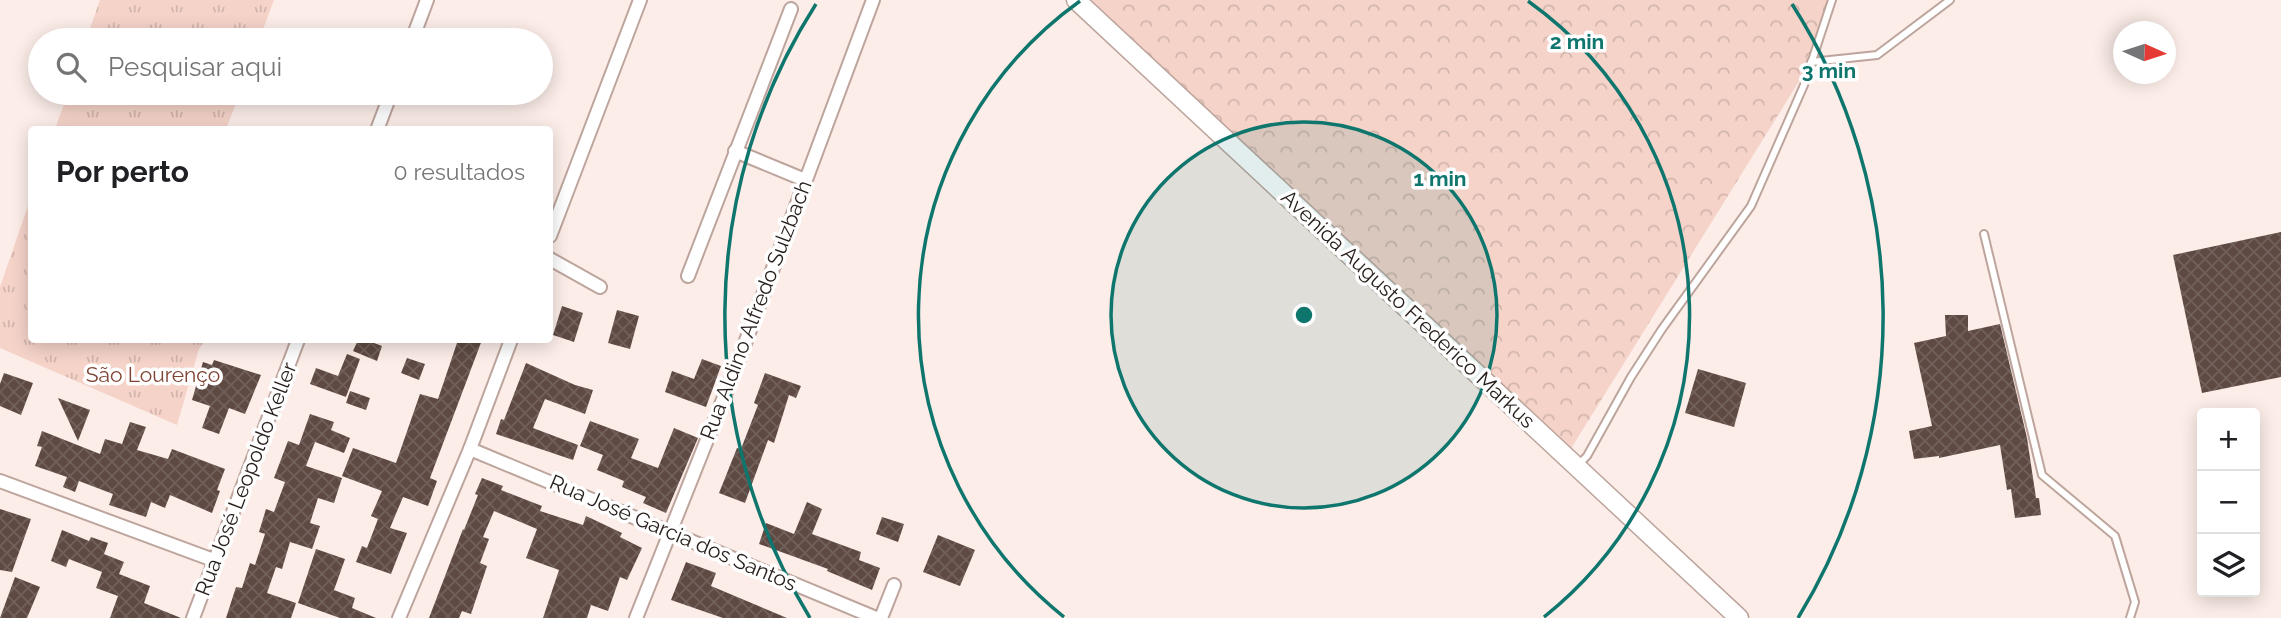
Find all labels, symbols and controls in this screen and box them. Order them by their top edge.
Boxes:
north arrow [2113,21,2176,84]
search box [28,28,553,105]
text: 2 min [1550,29,1604,54]
icon: search [52,48,90,86]
text: Pesquisar aqui [108,52,282,82]
text: 3 min [1802,58,1856,83]
text: Por perto [56,154,189,189]
text: 0 resultados [393,158,525,185]
text: 1 min [1413,166,1467,191]
street label: Rua Aldino Alfredo Sulzbach [694,177,817,443]
street label: Avenida Augusto Frederico Markus [1276,184,1540,433]
centre of rings [1292,303,1316,327]
street label: Rua José Leopoldo Keller [189,358,302,599]
park label: São Lourenço [86,362,220,387]
map controls [2197,408,2260,597]
button: + [2197,408,2260,471]
street label: Rua José Garcia dos Santos [546,469,800,596]
button: − [2197,471,2260,534]
button: layers [2197,534,2260,597]

